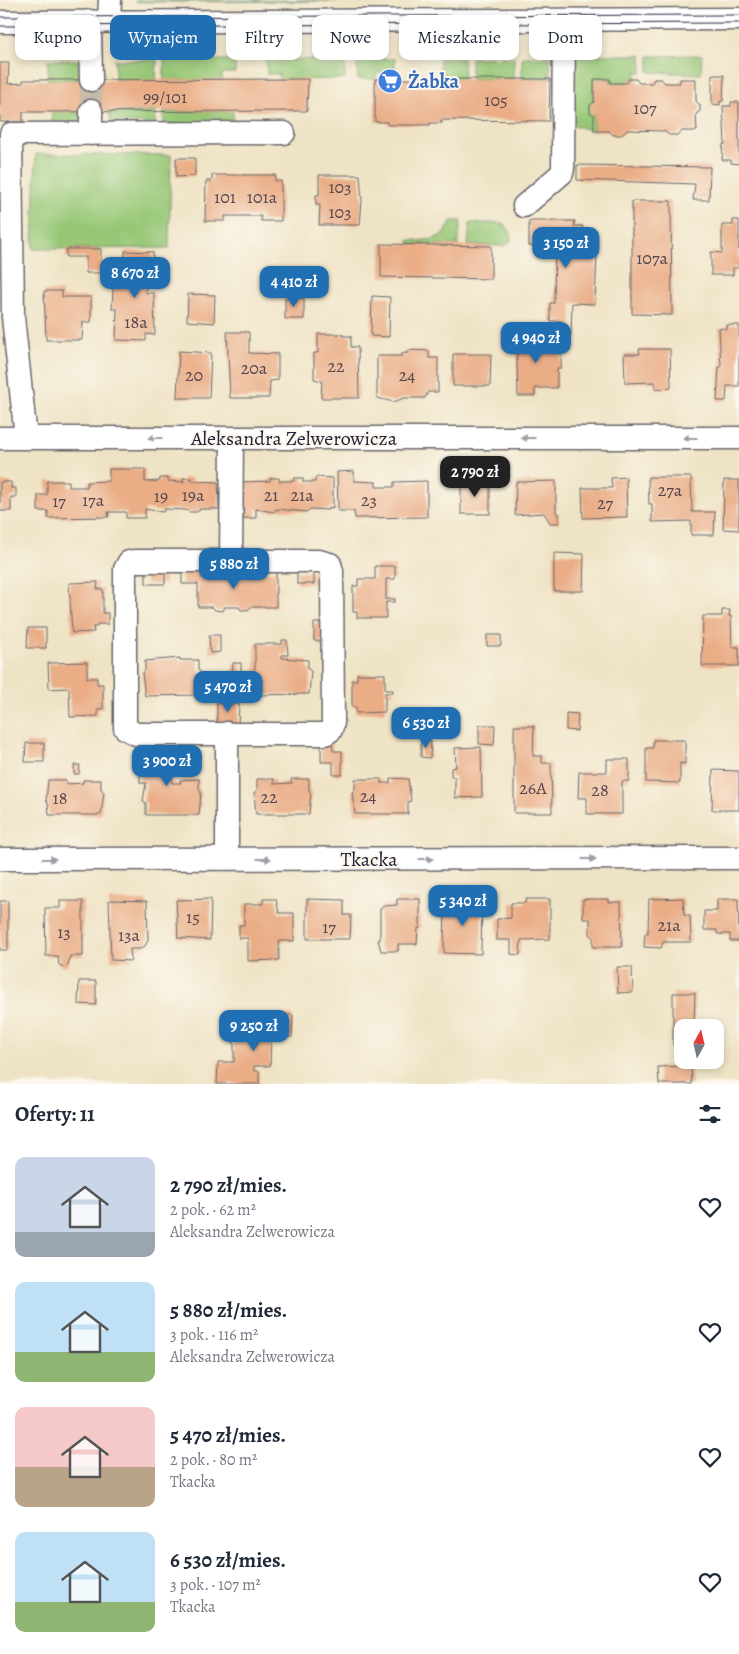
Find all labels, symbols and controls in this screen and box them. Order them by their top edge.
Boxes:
chip: Kupno [15,15,100,60]
chip: Wynajem [110,15,216,60]
chip: Filtry [226,15,302,60]
chip: Nowe [312,15,389,60]
chip: Mieszkanie [399,15,519,60]
chip: Dom [529,15,602,60]
supermarket icon: Żabka [377,68,403,94]
place label: Żabka [408,68,460,95]
house number: 99/101 [143,85,187,109]
house number: 105 [484,88,508,112]
house number: 107 [633,96,657,120]
house number: 103 [328,175,352,199]
house number: 101 [214,185,236,209]
house number: 101a [247,185,278,209]
house number: 103 [328,200,352,224]
pin: 3 150 zł [514,226,618,269]
text: 3 150 zł [543,232,589,254]
house number: 107a [636,246,668,270]
pin: 8 670 zł [83,256,187,299]
text: 8 670 zł [111,262,159,284]
pin: 4 410 zł [242,266,346,308]
text: 4 410 zł [271,271,317,293]
house number: 18a [124,310,148,334]
pin: 4 940 zł [484,322,588,364]
text: 4 940 zł [512,327,560,349]
house number: 22 [327,354,345,378]
house number: 20a [241,356,268,380]
house number: 20 [185,363,203,387]
house number: 24 [399,363,415,387]
street label: Aleksandra Zelwerowicza [190,425,398,452]
one-way arrow [147,434,163,442]
one-way arrow [520,434,536,442]
one-way arrow [682,434,698,442]
pin: 2 790 zł [423,456,527,498]
text: 2 790 zł [451,461,499,483]
house number: 27a [658,478,683,502]
house number: 19a [182,483,205,507]
house number: 21 [264,483,278,507]
house number: 21a [290,483,314,507]
house number: 19 [154,484,168,508]
house number: 17a [82,488,105,512]
house number: 23 [361,488,377,512]
house number: 17 [52,489,66,513]
house number: 27 [597,491,613,515]
pin: 5 880 zł [182,548,286,590]
text: 5 880 zł [210,553,258,575]
pin: 5 470 zł [176,670,280,713]
text: 5 470 zł [205,676,252,698]
pin: 6 530 zł [374,706,478,749]
text: 6 530 zł [403,712,450,734]
pin: 3 900 zł [115,744,219,787]
text: 3 900 zł [143,750,191,772]
house number: 26A [519,776,547,800]
house number: 28 [591,778,609,802]
house number: 24 [360,784,376,808]
house number: 22 [260,785,278,809]
house number: 18 [53,786,67,810]
street label: Tkacka [341,846,398,873]
one-way arrow [41,855,57,863]
one-way arrow [256,855,272,863]
one-way arrow [418,855,434,863]
one-way arrow [581,855,597,863]
pin: 5 340 zł [411,884,515,927]
text: 5 340 zł [439,890,487,912]
house number: 15 [186,905,200,929]
house number: 21a [657,913,681,937]
house number: 17 [322,915,336,939]
house number: 13 [57,920,71,944]
house number: 13a [118,923,141,947]
pin: 9 250 zł [202,1010,306,1052]
text: 9 250 zł [230,1015,278,1037]
north arrow [674,1019,724,1069]
map controls [674,1019,724,1069]
text: Oferty: 11 [15,1100,95,1128]
icon: filters [696,1100,724,1128]
text: 2 790 zł/mies. [170,1171,287,1199]
icon: home [55,1177,115,1237]
icon: heart [696,1193,724,1221]
text: 2 pok. · 62 m² [170,1199,256,1221]
text: Aleksandra Zelwerowicza [170,1221,335,1243]
text: 5 880 zł/mies. [170,1296,287,1324]
icon: home [55,1302,115,1362]
icon: heart [696,1318,724,1346]
text: 3 pok. · 116 m² [170,1324,258,1346]
text: Aleksandra Zelwerowicza [170,1346,335,1368]
text: 5 470 zł/mies. [170,1421,286,1449]
icon: home [55,1427,115,1487]
icon: heart [696,1443,724,1471]
text: 2 pok. · 80 m² [170,1449,257,1471]
text: Tkacka [170,1471,216,1493]
text: 6 530 zł/mies. [170,1546,286,1574]
icon: home [55,1552,115,1612]
icon: heart [696,1568,724,1596]
text: 3 pok. · 107 m² [170,1574,261,1596]
text: Tkacka [170,1596,216,1618]

